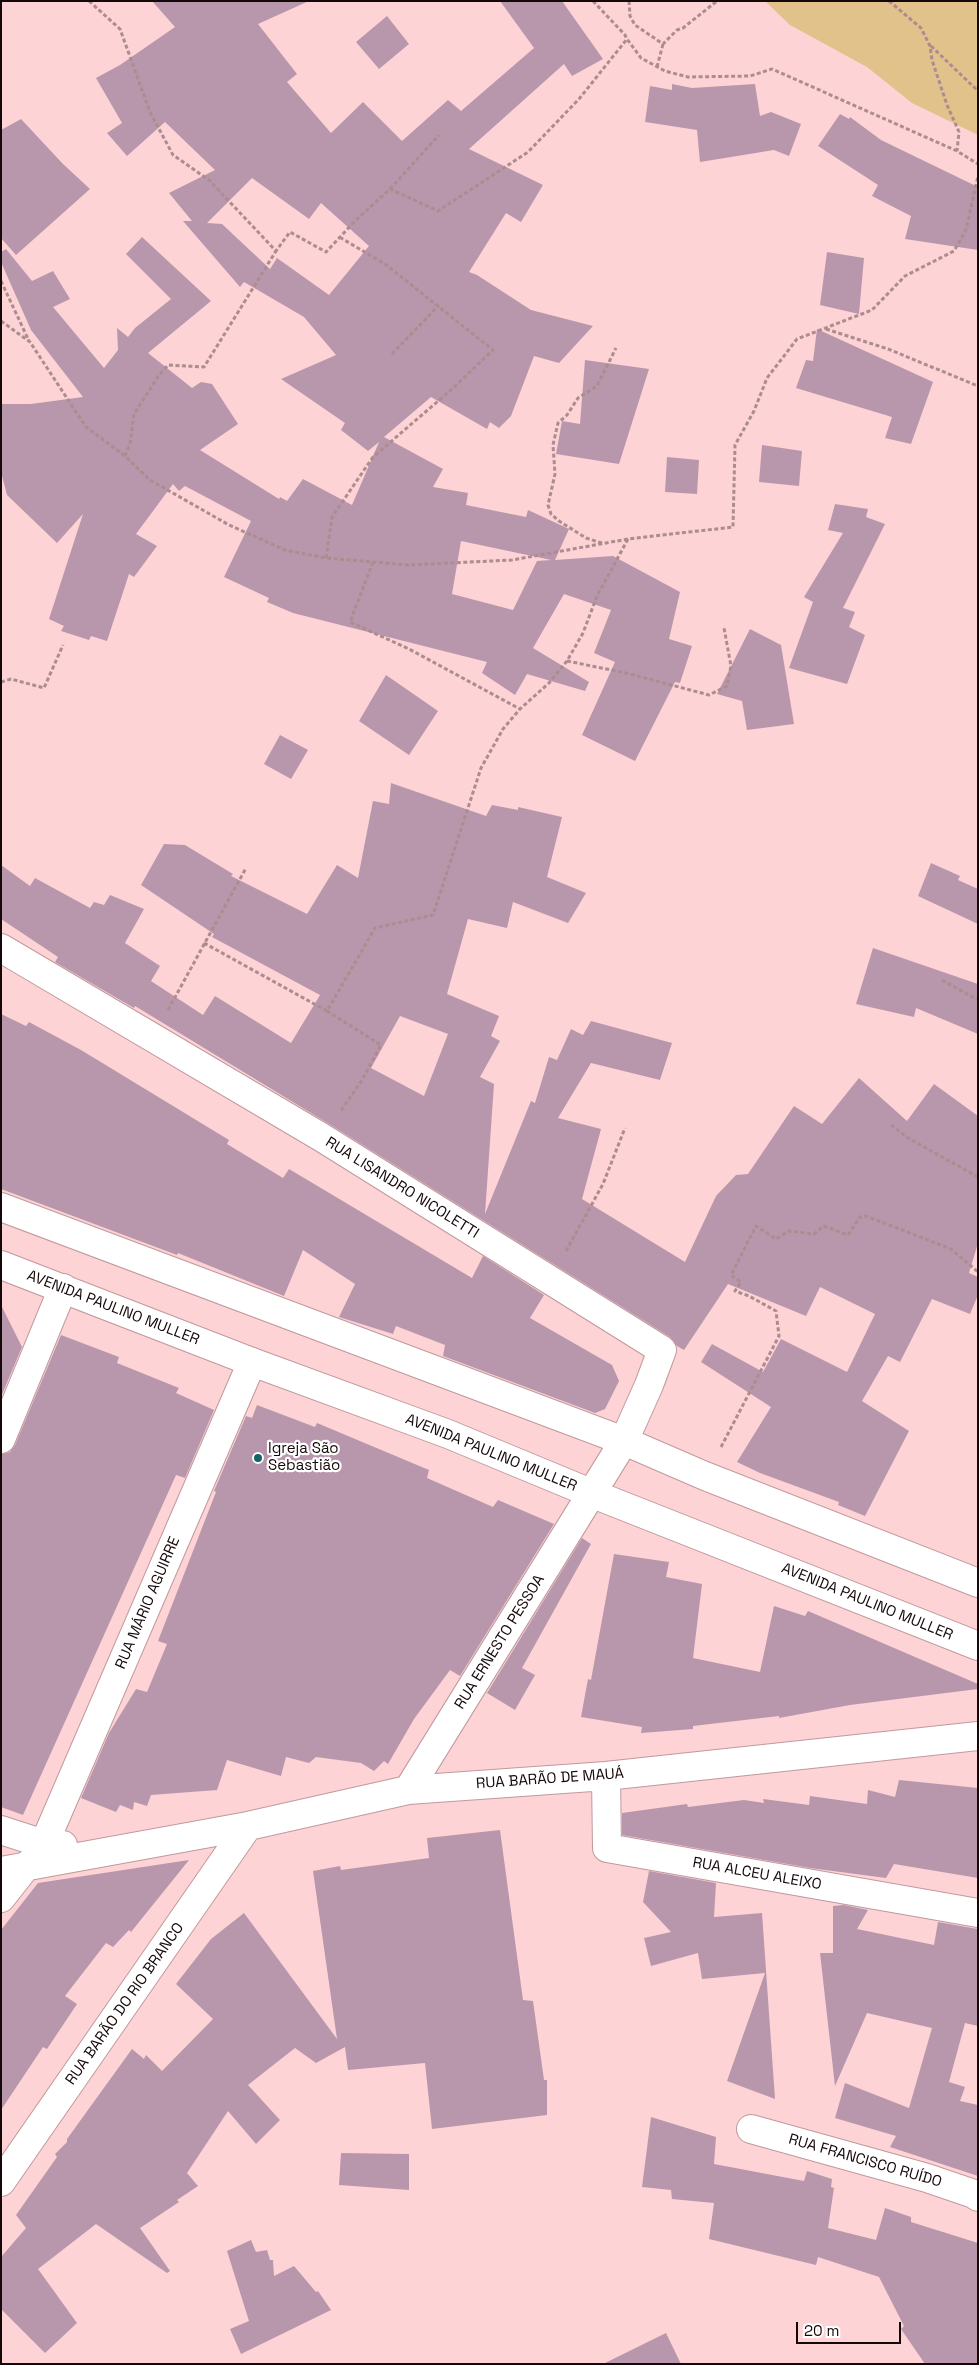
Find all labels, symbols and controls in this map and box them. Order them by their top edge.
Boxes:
street label: RUA LISANDRO NICOLETTI [322,1133,482,1243]
street label: AVENIDA PAULINO MULLER [24,1267,202,1349]
street label: AVENIDA PAULINO MULLER [403,1410,579,1496]
place label: Igreja São Sebastião [268,1440,340,1475]
marker: Igreja São Sebastião [252,1452,264,1464]
street label: RUA MÁRIO AGUIRRE [112,1534,184,1672]
street label: AVENIDA PAULINO MULLER [779,1559,955,1645]
street label: RUA ERNESTO PESSOA [451,1571,549,1713]
street label: RUA BARÃO DE MAUÁ [475,1765,625,1793]
street label: RUA ALCEU ALEIXO [691,1854,823,1894]
street label: RUA BARÃO DO RIO BRANCO [62,1919,188,2089]
street label: RUA FRANCISCO RUÍDO [786,2130,944,2192]
scale bar [799,2312,904,2344]
text: 20 m [804,2321,839,2340]

